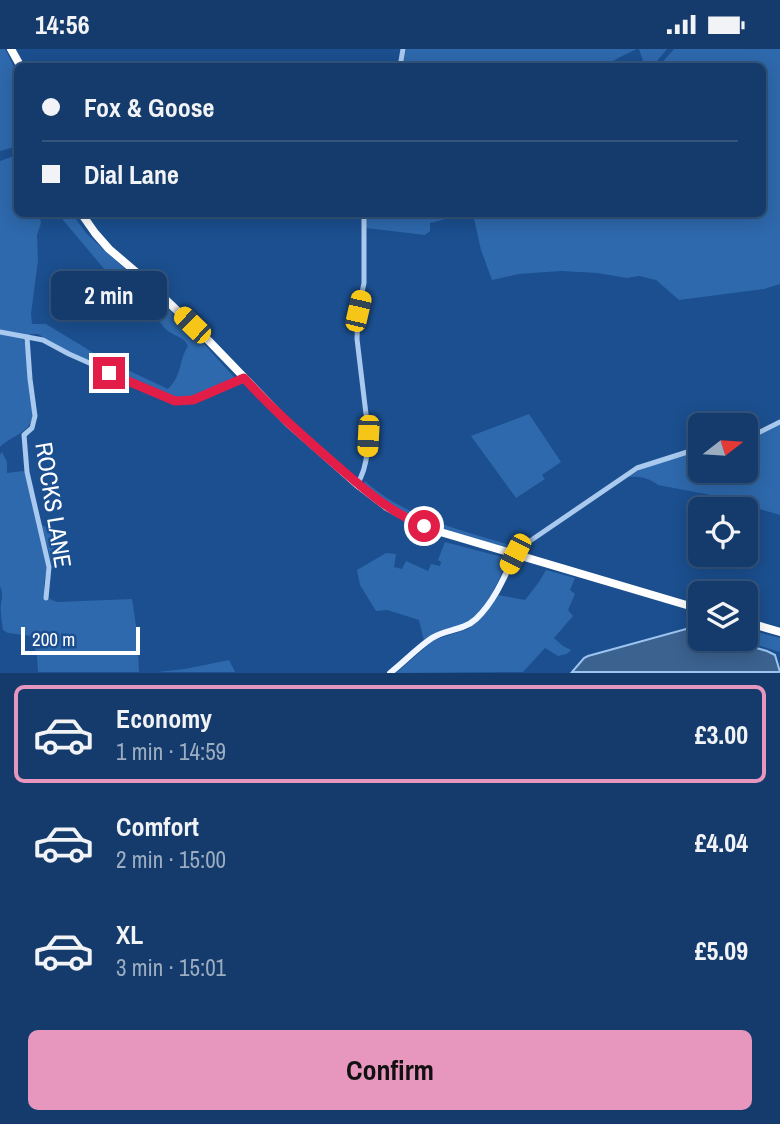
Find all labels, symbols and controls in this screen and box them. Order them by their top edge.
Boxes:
text: 14:56 [35,7,90,42]
text: Fox & Goose [84,90,214,125]
text: Dial Lane [84,157,179,192]
callout: 2 min [51,271,167,321]
text: 2 min [84,280,134,311]
car [344,288,373,334]
car [170,303,215,347]
route end [93,357,125,389]
north arrow [688,413,758,483]
map controls [688,413,758,651]
car [357,414,380,458]
street label: ROCKS LANE [28,440,80,570]
button: locate [688,497,758,567]
route start [408,510,440,542]
car [497,531,534,577]
button: layers [688,581,758,651]
scale bar [21,624,140,655]
text: 200 m [32,626,75,652]
text: Economy [116,701,212,736]
icon: car [32,703,95,766]
text: £3.00 [695,717,748,752]
text: 1 min · 14:59 [116,736,226,767]
text: Comfort [116,809,199,844]
icon: car [32,811,95,874]
text: £4.04 [695,825,748,860]
text: 2 min · 15:00 [116,844,226,875]
text: XL [116,917,143,952]
icon: car [32,919,95,982]
text: £5.09 [695,933,748,968]
text: 3 min · 15:01 [116,952,226,983]
button: Confirm [28,1030,752,1110]

